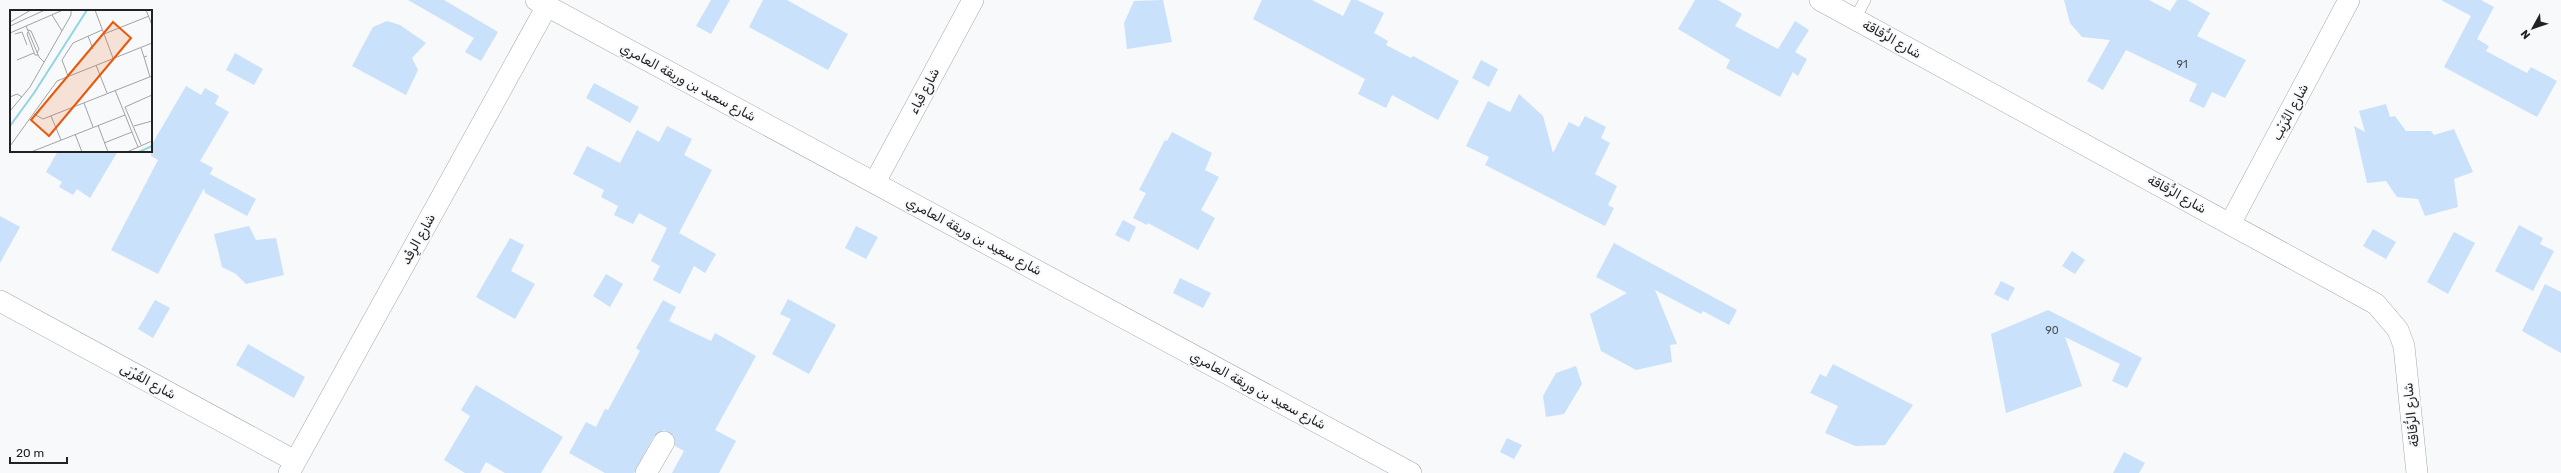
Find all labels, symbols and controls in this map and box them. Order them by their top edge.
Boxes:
north arrow [2513,8,2553,48]
inset map [10,10,152,152]
street label: شارع الرُّفَاقَة [1859,16,1924,63]
text: N [2518,27,2533,41]
street label: شارع سعيد بن وريقة العامري [617,40,758,126]
house number: 91 [2176,58,2188,71]
street label: شارع قُباء [906,65,944,117]
street label: شارع الثُرَيْب [2269,81,2313,144]
street label: شارع الرُّفَاقَة [2144,171,2209,218]
street label: شارع سعيد بن وريقة العامري [903,194,1044,280]
street label: شارع الرِفْد [398,211,440,268]
house number: 90 [2045,324,2059,337]
street label: شارع سعيد بن وريقة العامري [1187,348,1328,434]
street label: شارع القُرْبَى [117,360,178,404]
street label: شارع الرُّفَاقَة [2399,382,2424,448]
scale bar [10,439,67,465]
text: 20 m [16,446,44,460]

